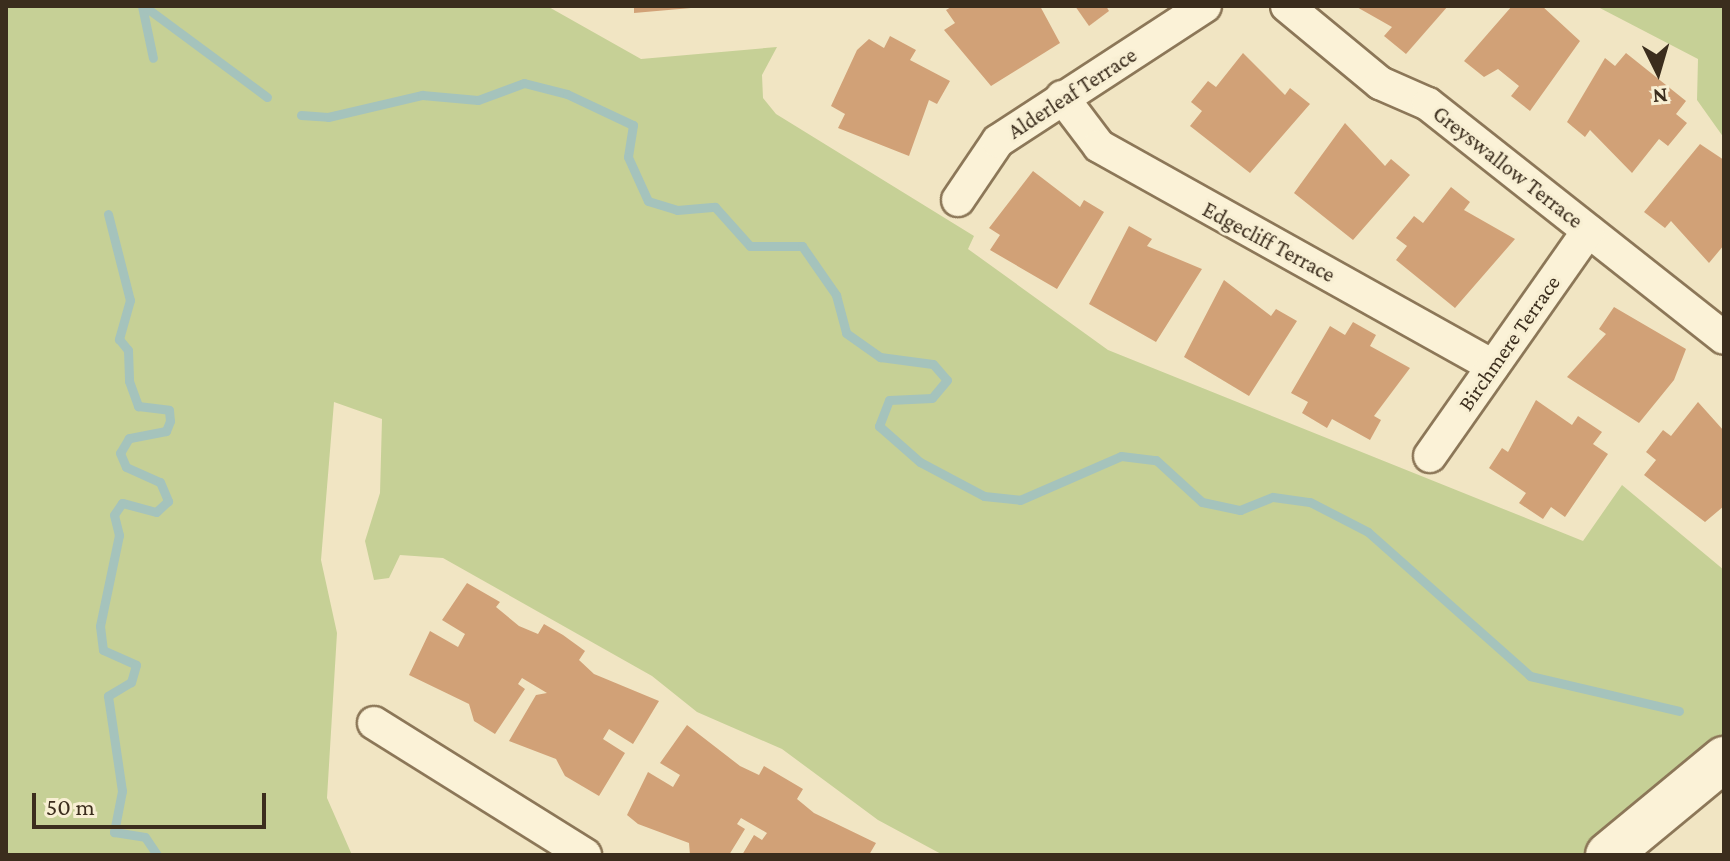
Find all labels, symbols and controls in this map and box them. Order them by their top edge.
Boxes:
north arrow [1618,32,1698,112]
street label: Alderleaf Terrace [1003,42,1141,144]
text: N [1652,83,1669,110]
street label: Greyswallow Terrace [1428,100,1588,234]
street label: Edgecliff Terrace [1198,196,1340,288]
street label: Birchmere Terrace [1452,270,1566,416]
scale bar [36,777,270,827]
text: 50 m [46,793,95,820]

